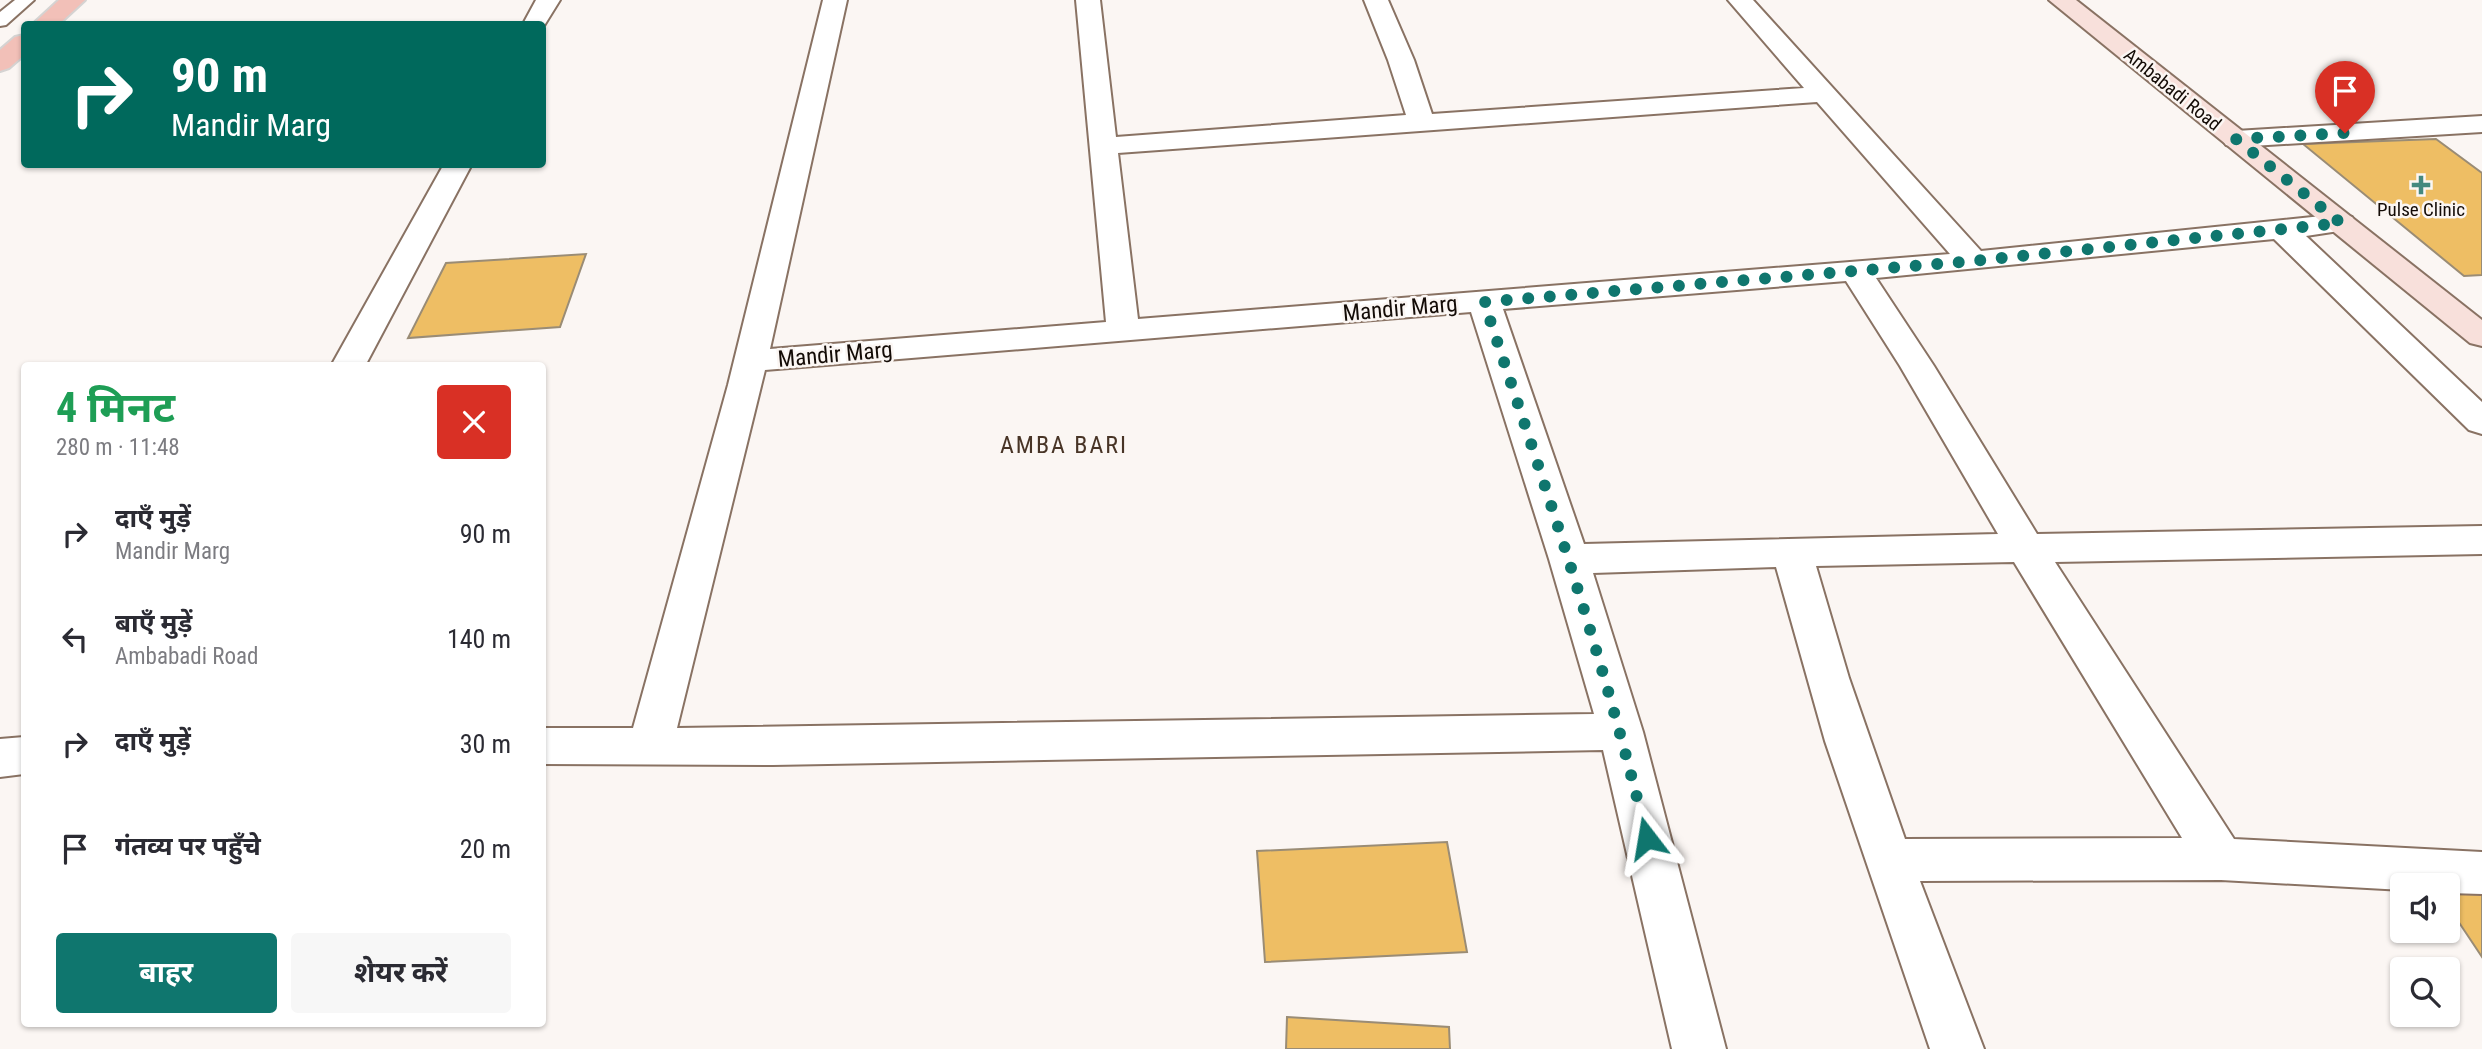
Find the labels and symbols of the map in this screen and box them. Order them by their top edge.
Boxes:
street label: Ambabadi Road [2119,43,2226,136]
pin [2315,61,2375,133]
marker: Pulse Clinic [2411,175,2431,195]
place label: Pulse Clinic [2377,198,2465,221]
street label: Mandir Marg [1342,290,1459,327]
street label: Mandir Marg [777,336,894,373]
district label: AMBA BARI [1000,431,1128,459]
position arrow [1610,801,1684,875]

